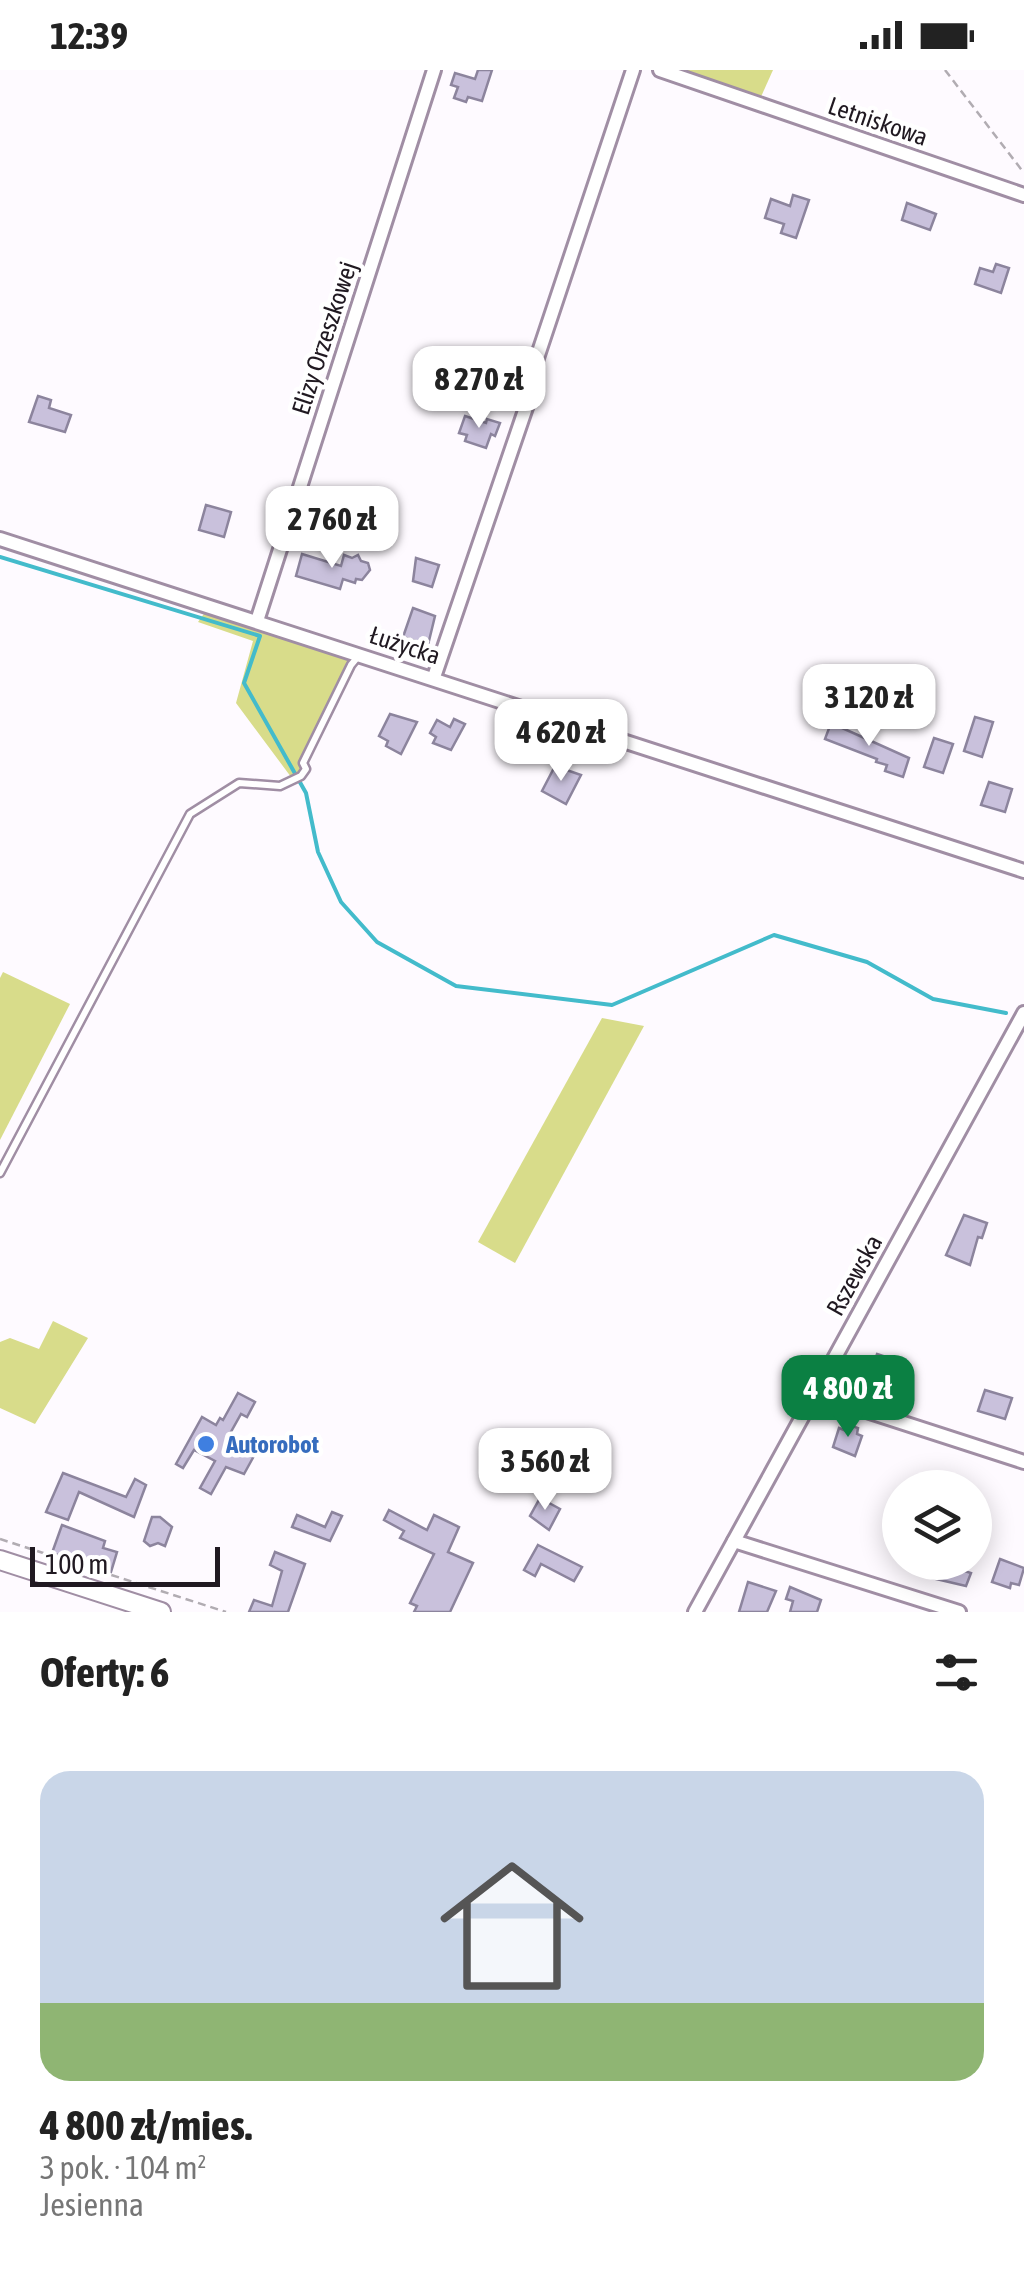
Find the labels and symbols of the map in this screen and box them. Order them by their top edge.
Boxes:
street label: Letniskowa [825,91,931,151]
street label: Elizy Orzeszkowej [286,258,362,418]
pin: 8 270 zł [376,346,582,431]
pin: 2 760 zł [229,486,435,571]
street label: Łużycka [366,620,444,670]
pin: 3 120 zł [766,664,972,749]
pin: 4 620 zł [458,699,664,784]
street label: Rszewska [821,1230,887,1320]
pin: 4 800 zł [745,1355,951,1440]
pin: 3 560 zł [442,1428,648,1513]
place label: Autorobot [225,1430,320,1458]
marker: Autorobot [195,1433,217,1455]
scale bar [30,1542,220,1586]

